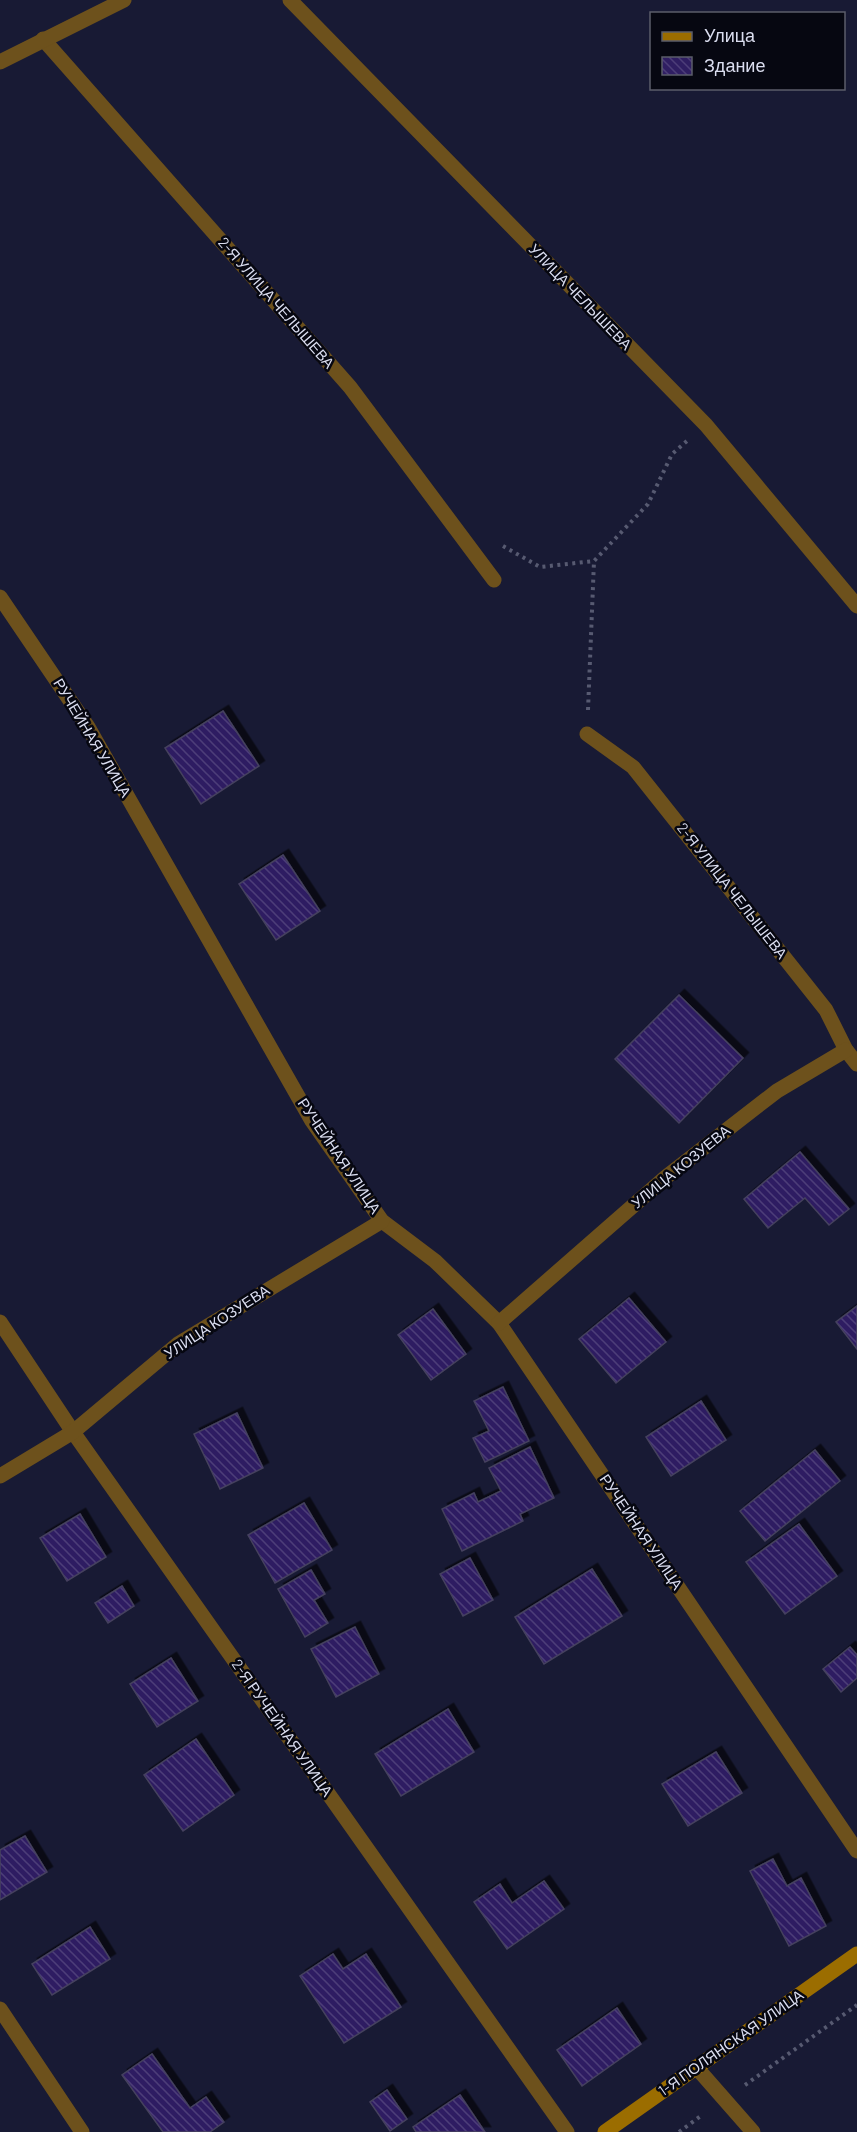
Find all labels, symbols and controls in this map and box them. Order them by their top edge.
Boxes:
legend [650,12,845,90]
text: Улица [704,24,756,46]
text: Здание [704,54,765,76]
street label: 2-Я УЛИЦА ЧЕЛЫШЕВА [215,233,339,372]
street label: УЛИЦА ЧЕЛЫШЕВА [526,240,636,353]
street label: РУЧЕЙНАЯ УЛИЦА [50,675,135,800]
street label: 2-Я УЛИЦА ЧЕЛЫШЕВА [674,819,792,962]
street label: РУЧЕЙНАЯ УЛИЦА [295,1094,385,1217]
street label: УЛИЦА КОЗУЕВА [627,1121,733,1212]
street label: УЛИЦА КОЗУЕВА [160,1280,272,1362]
street label: РУЧЕЙНАЯ УЛИЦА [597,1470,687,1593]
street label: 2-Я РУЧЕЙНАЯ УЛИЦА [229,1655,337,1799]
street label: 1-Я ПОЛЯНСКАЯ УЛИЦА [654,1985,806,2099]

